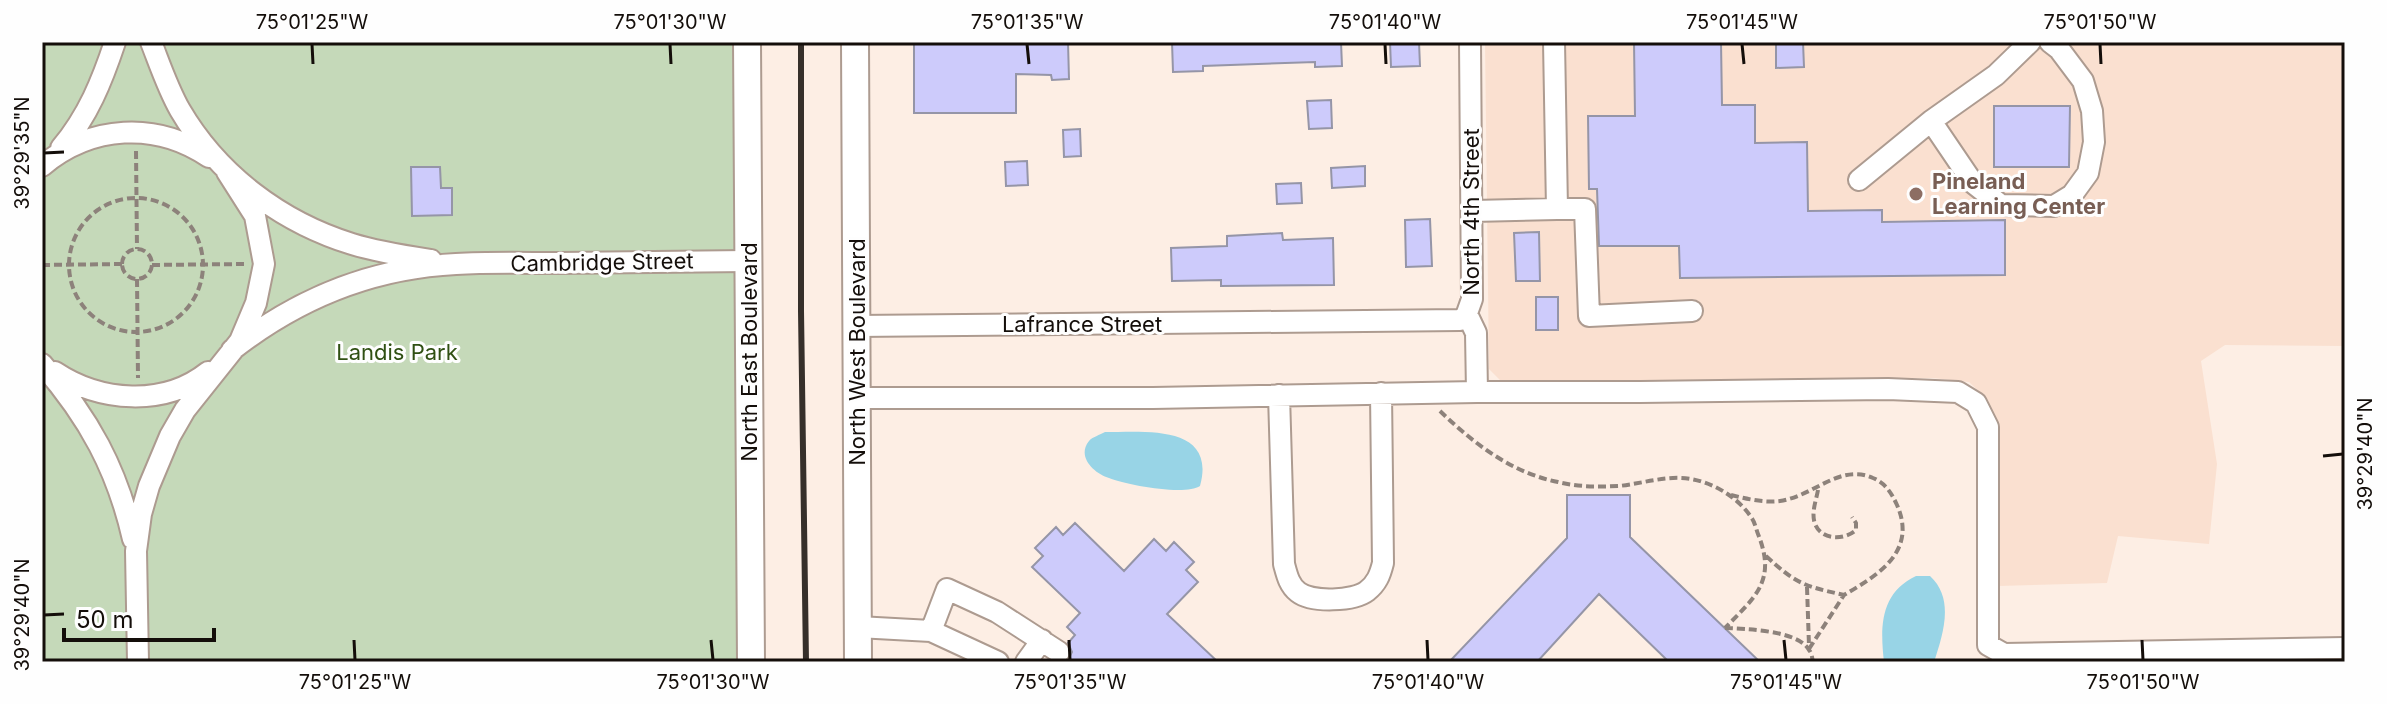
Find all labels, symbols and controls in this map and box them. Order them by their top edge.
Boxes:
text: 75°01'25"W [256,10,369,34]
text: 75°01'30"W [613,10,727,34]
text: 75°01'35"W [971,10,1084,34]
text: 75°01'40"W [1329,10,1442,34]
text: 75°01'45"W [1686,10,1798,34]
text: 75°01'50"W [2044,10,2157,34]
text: 39°29'35"N [10,96,34,210]
street label: North 4th Street [1458,128,1484,296]
place label: Pineland Learning Center [1932,168,2105,219]
marker: Pineland Learning Center [1907,185,1925,203]
street label: North West Boulevard [844,238,870,466]
street label: North East Boulevard [736,242,762,462]
street label: Cambridge Street [510,247,694,277]
street label: Lafrance Street [1002,311,1162,337]
park label: Landis Park [336,339,458,365]
text: 39°29'40"N [2353,397,2377,511]
text: 39°29'40"N [10,558,34,672]
scale bar [64,592,214,642]
text: 50 m [76,605,134,634]
text: 75°01'25"W [299,670,412,694]
text: 75°01'30"W [656,670,770,694]
text: 75°01'35"W [1014,670,1127,694]
text: 75°01'40"W [1372,670,1485,694]
text: 75°01'45"W [1730,670,1842,694]
text: 75°01'50"W [2087,670,2200,694]

